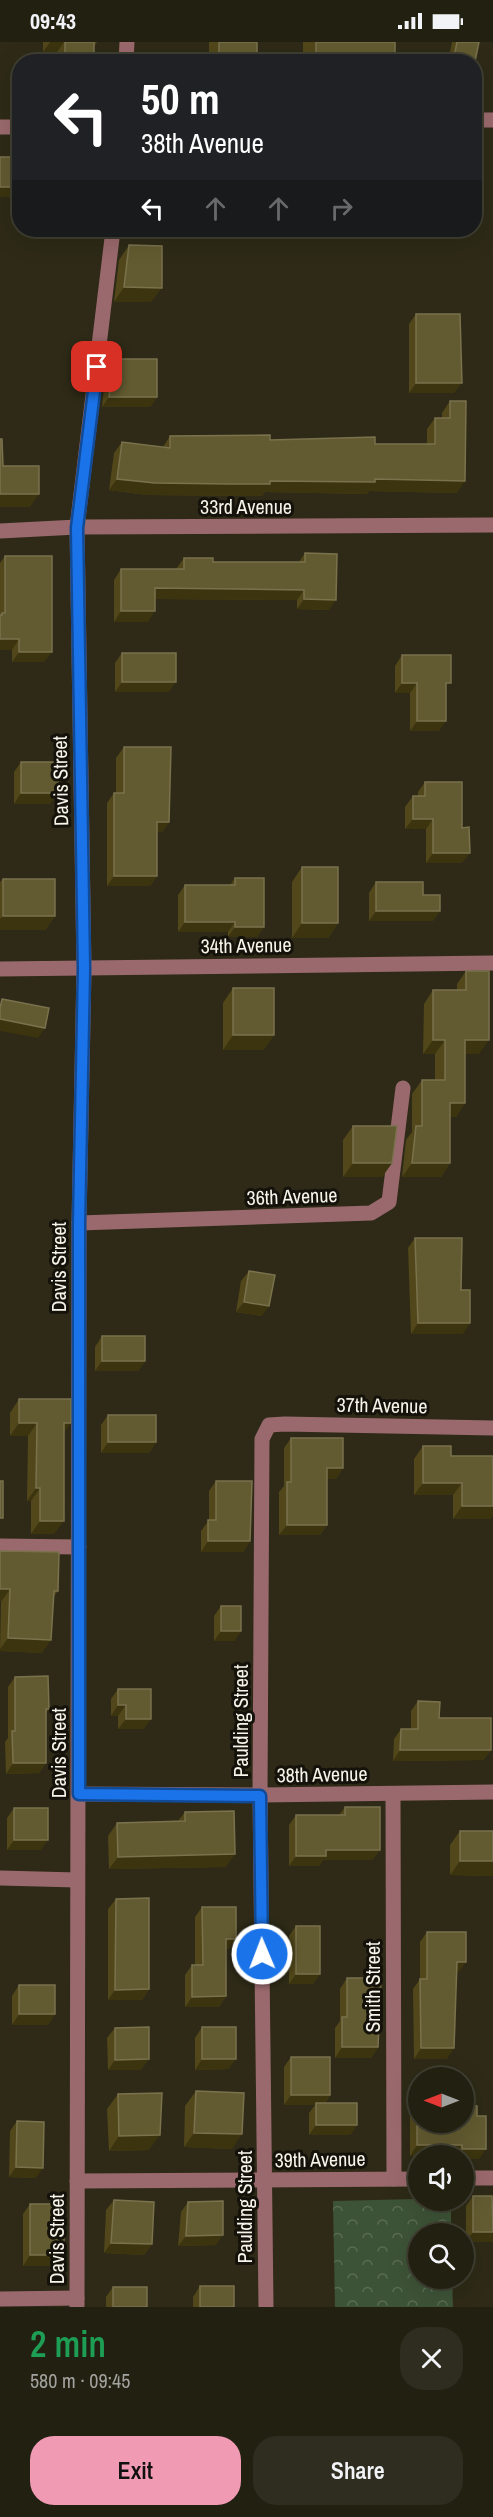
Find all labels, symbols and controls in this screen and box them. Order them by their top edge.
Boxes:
text: 09:43 [30,6,76,36]
text: 50 m [141,71,220,127]
icon: left [42,78,120,156]
text: 38th Avenue [141,125,264,161]
icon: left [136,192,169,225]
icon: ahead [199,192,232,225]
icon: ahead [262,192,295,225]
icon: right [325,192,358,225]
pin [71,341,122,392]
icon: arrive [80,350,113,383]
street label: 33rd Avenue [200,493,292,520]
street label: Davis Street [46,735,74,826]
street label: 34th Avenue [200,931,292,959]
street label: 36th Avenue [246,1181,338,1211]
street label: Davis Street [45,1221,72,1312]
street label: 37th Avenue [336,1391,428,1419]
street label: Paulding Street [227,1664,254,1778]
street label: Davis Street [45,1707,72,1798]
street label: 38th Avenue [276,1760,368,1788]
position arrow [230,1922,294,1986]
street label: Smith Street [359,1941,386,2033]
north arrow [408,2067,474,2133]
map controls [408,2067,474,2289]
street label: 39th Avenue [274,2145,366,2173]
button: sound [408,2145,474,2211]
street label: Paulding Street [231,2150,258,2264]
street label: Davis Street [43,2193,70,2284]
button: search [408,2223,474,2289]
text: 2 min [30,2320,106,2368]
button: close [400,2327,463,2390]
text: 580 m · 09:45 [30,2367,130,2394]
button: Exit [30,2436,241,2505]
button: Share [253,2436,463,2505]

